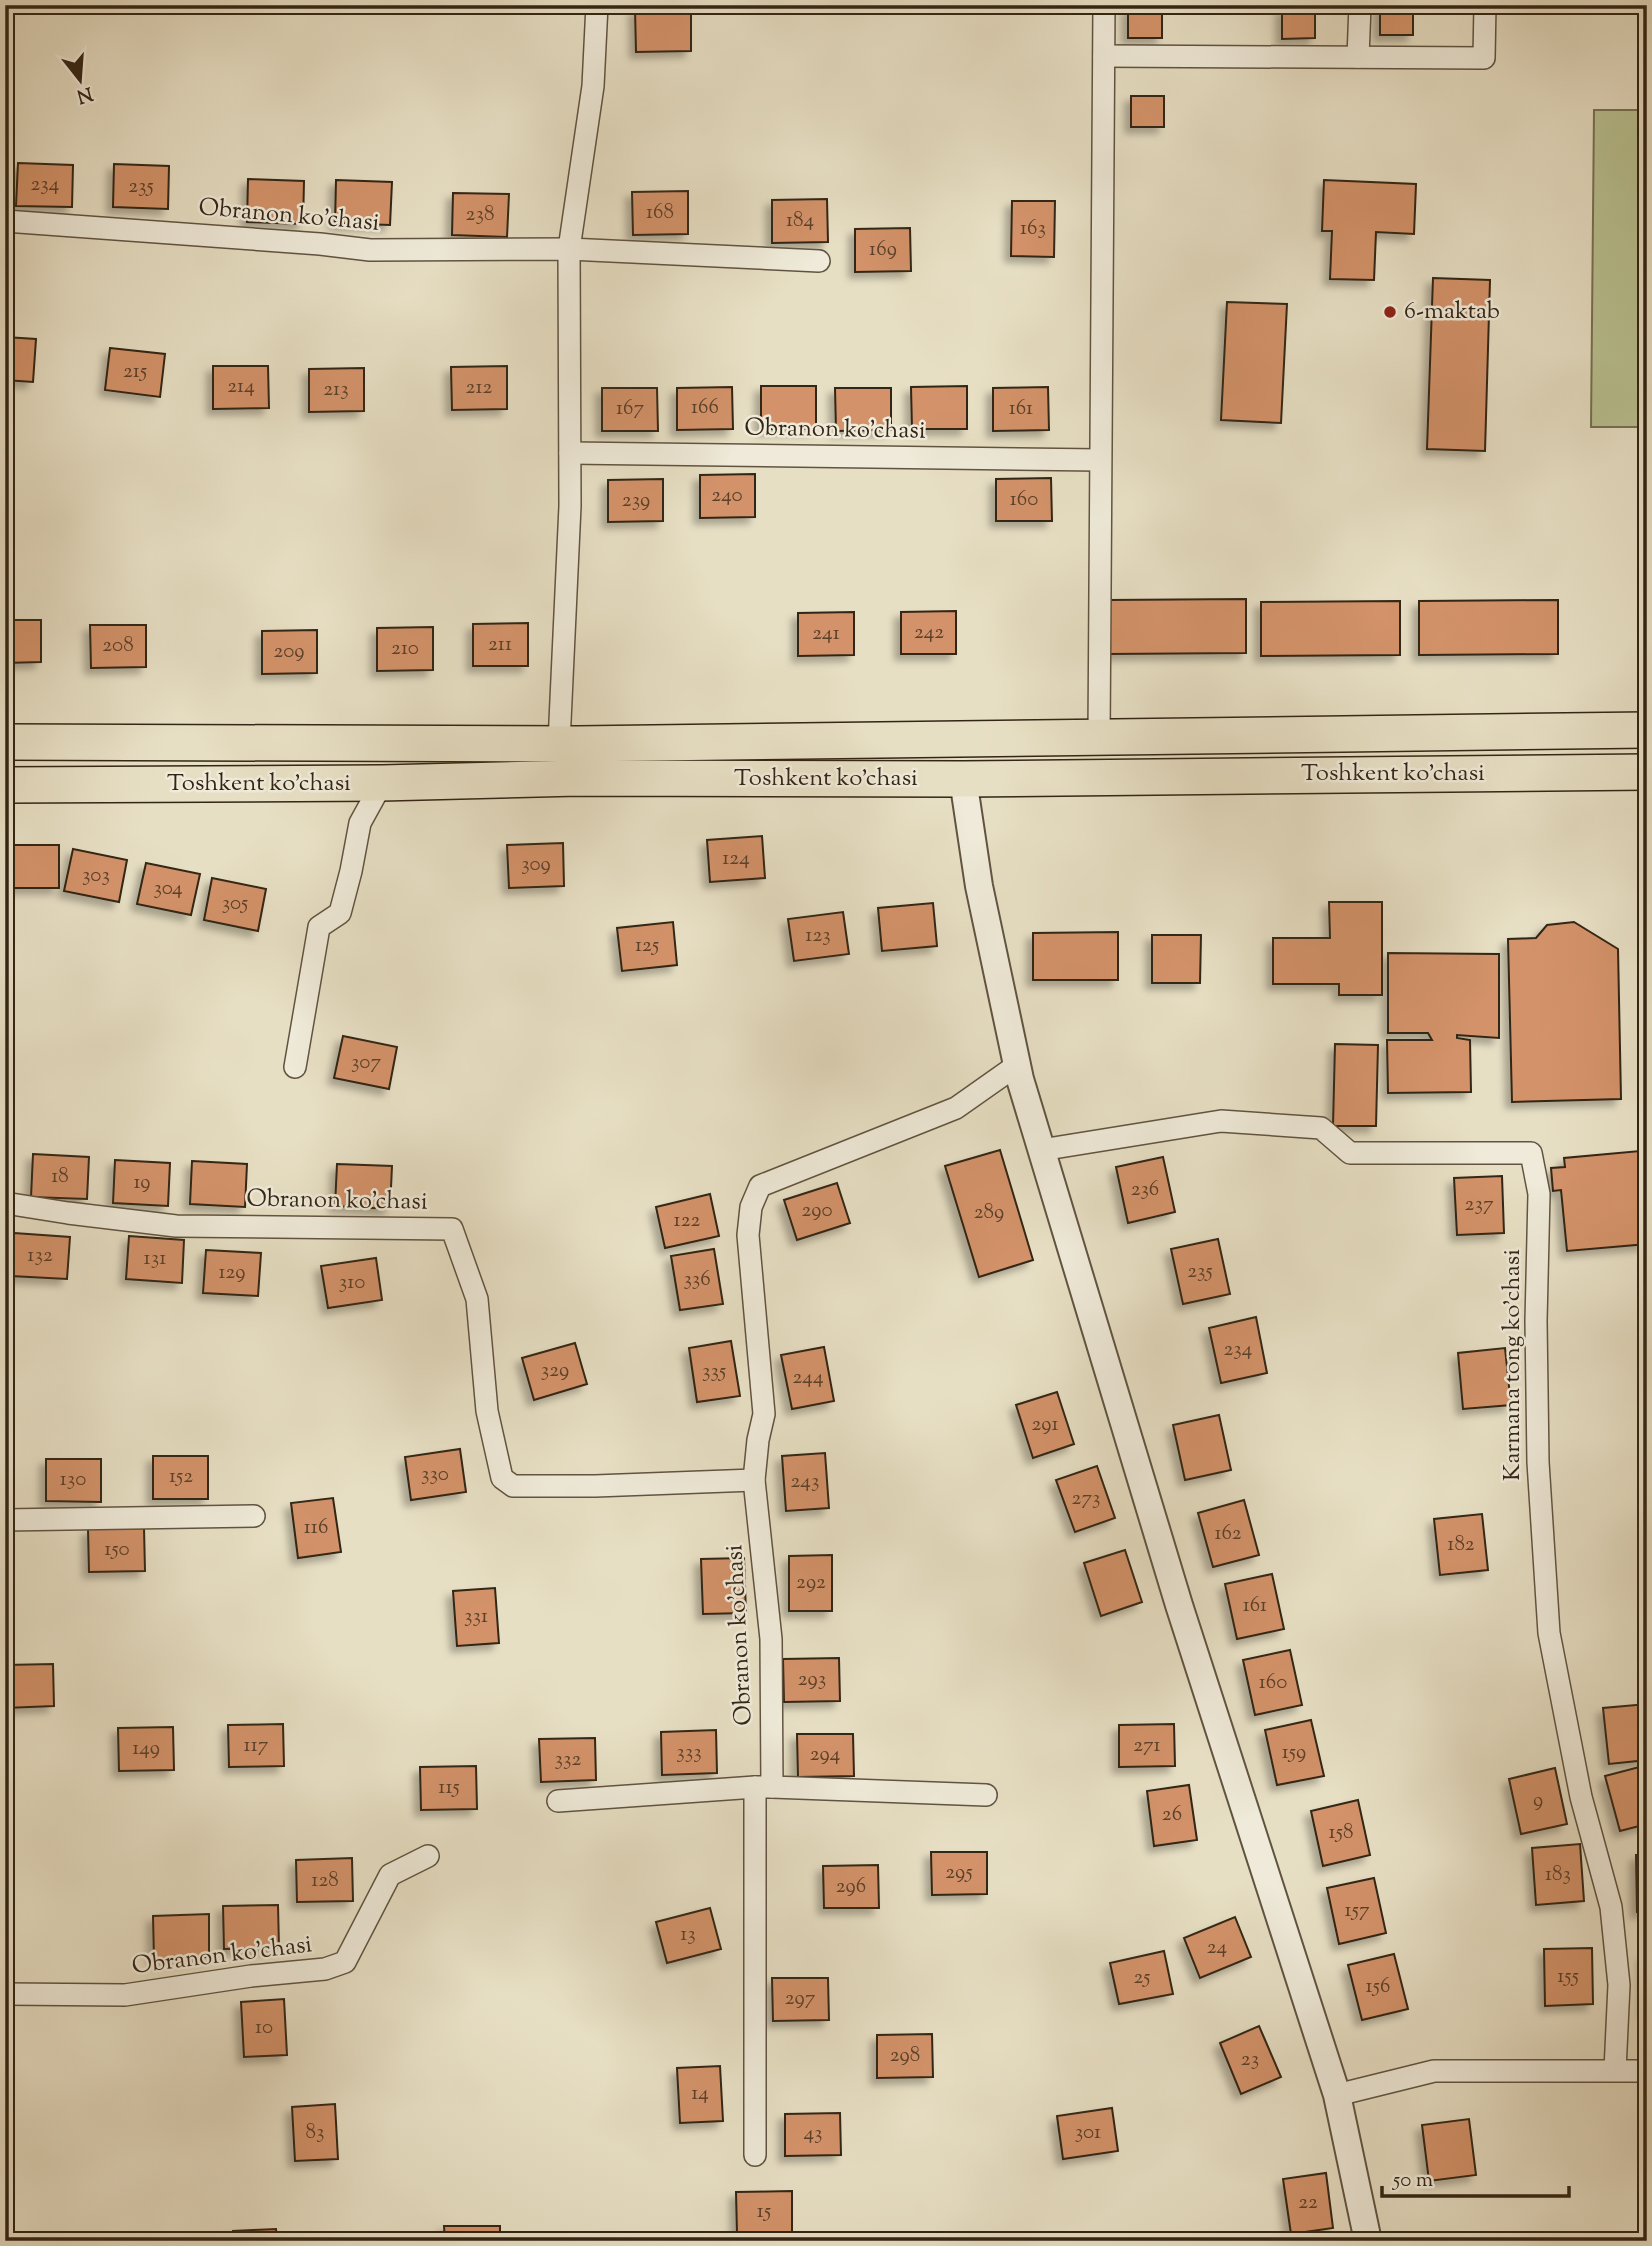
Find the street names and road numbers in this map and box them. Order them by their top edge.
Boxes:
street label: Obranon ko'chasi [197,191,381,241]
street label: Obranon ko'chasi [744,411,926,449]
street label: Toshkent ko'chasi [1301,757,1485,791]
street label: Toshkent ko'chasi [734,762,918,796]
street label: Toshkent ko'chasi [167,767,351,801]
street label: Obranon ko'chasi [246,1182,428,1220]
street label: Karmana tong ko'chasi [1496,1249,1530,1481]
street label: Obranon ko'chasi [718,1543,762,1726]
street label: Obranon ko'chasi [130,1928,314,1984]

